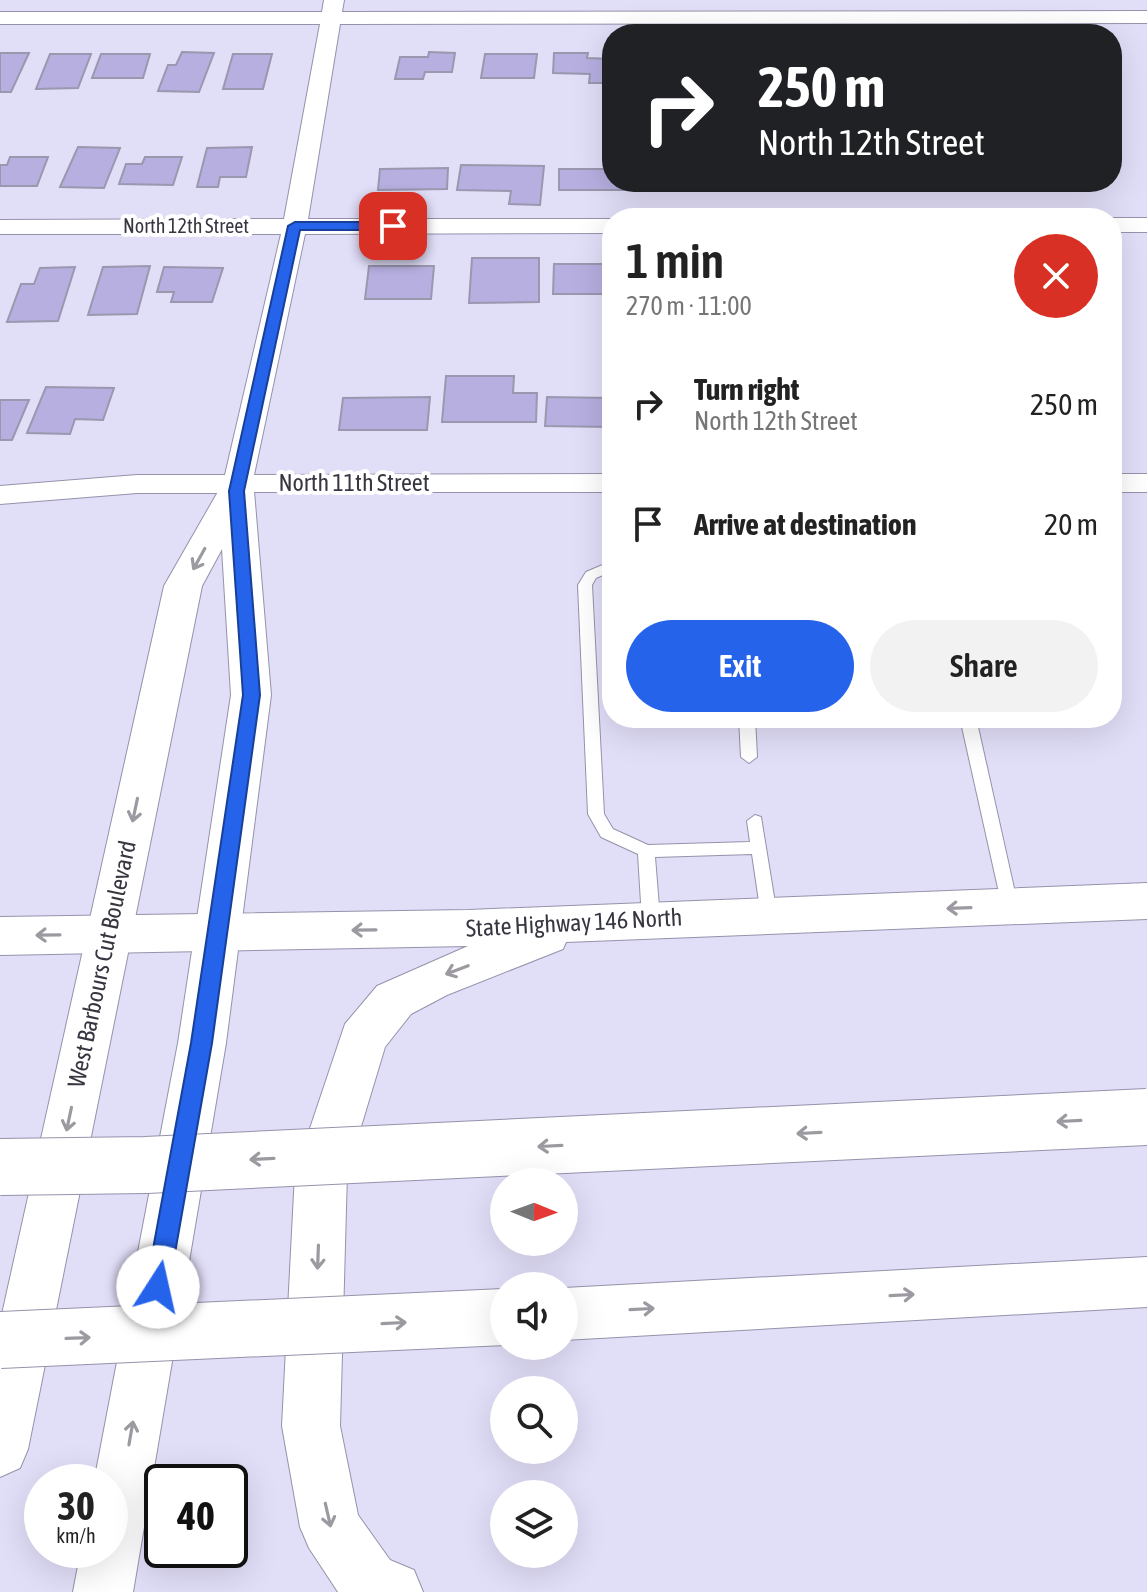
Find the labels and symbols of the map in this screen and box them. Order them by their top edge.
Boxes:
pin [359,192,427,260]
street label: North 12th Street [123,214,249,237]
street label: North 11th Street [278,469,430,496]
one-way arrow [190,547,206,570]
one-way arrow [127,796,142,822]
street label: West Barbours Cut Boulevard [62,838,141,1090]
one-way arrow [946,900,973,915]
street label: State Highway 146 North [465,903,683,942]
one-way arrow [351,922,378,938]
one-way arrow [35,927,62,942]
one-way arrow [445,964,470,978]
one-way arrow [61,1106,76,1131]
one-way arrow [1056,1113,1083,1128]
one-way arrow [796,1126,823,1141]
one-way arrow [537,1138,564,1153]
one-way arrow [249,1152,276,1167]
north arrow [490,1168,578,1256]
one-way arrow [310,1243,325,1270]
position arrow [116,1245,200,1329]
one-way arrow [888,1288,914,1303]
one-way arrow [628,1302,655,1317]
one-way arrow [380,1315,407,1330]
one-way arrow [64,1330,91,1345]
one-way arrow [125,1420,140,1446]
speed limit sign: 40 [144,1464,248,1568]
one-way arrow [322,1501,337,1527]

